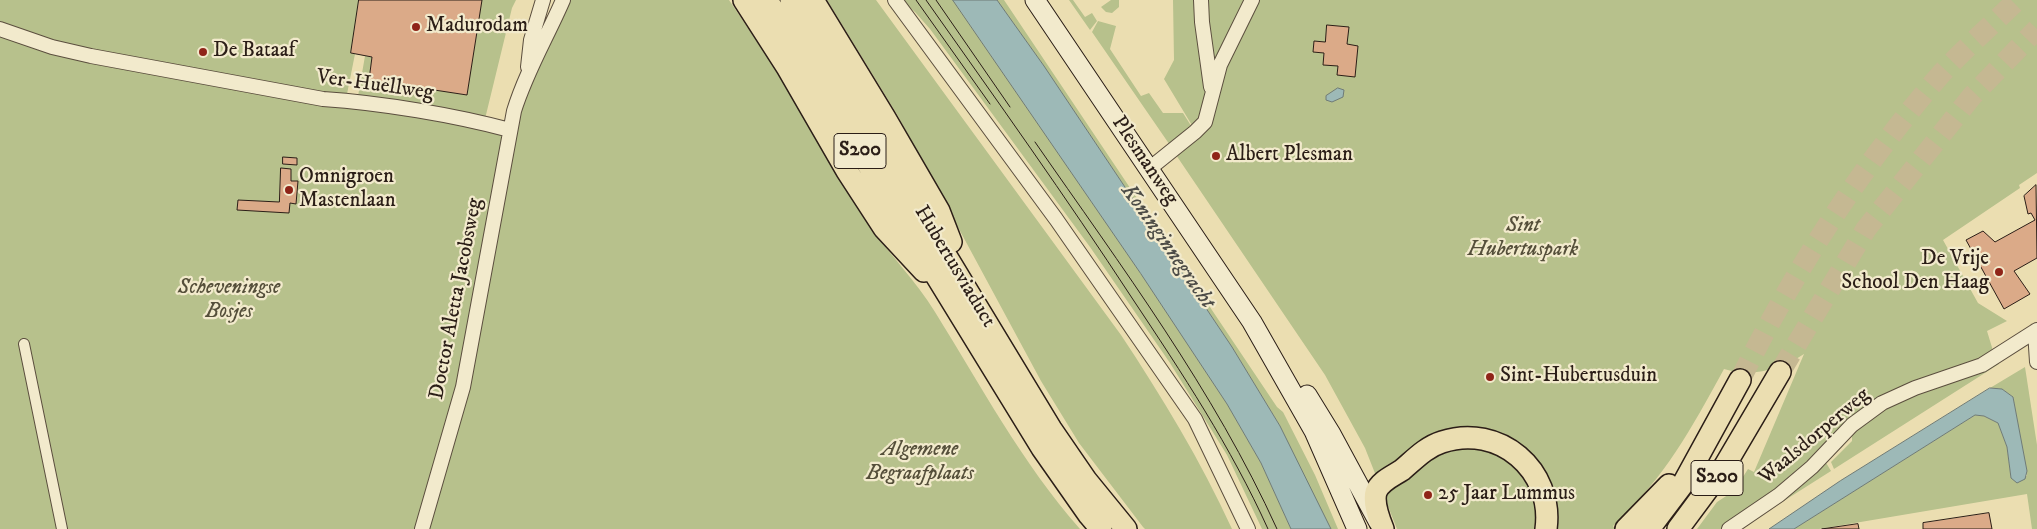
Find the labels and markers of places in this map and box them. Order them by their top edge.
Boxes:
place label: Madurodam [426,14,528,40]
marker: Madurodam [410,21,422,33]
place label: De Bataaf [213,39,295,65]
marker: De Bataaf [197,46,209,58]
place label: Albert Plesman [1226,143,1353,169]
marker: Albert Plesman [1210,150,1222,162]
place label: Omnigroen Mastenlaan [299,165,396,215]
marker: Omnigroen Mastenlaan [283,184,295,196]
place label: De Vrije School Den Haag [1841,247,1989,297]
marker: De Vrije School Den Haag [1993,266,2005,278]
place label: Sint-Hubertusduin [1500,364,1657,390]
marker: Sint-Hubertusduin [1484,371,1496,383]
place label: 25 Jaar Lummus [1438,482,1575,508]
marker: 25 Jaar Lummus [1422,489,1434,501]

